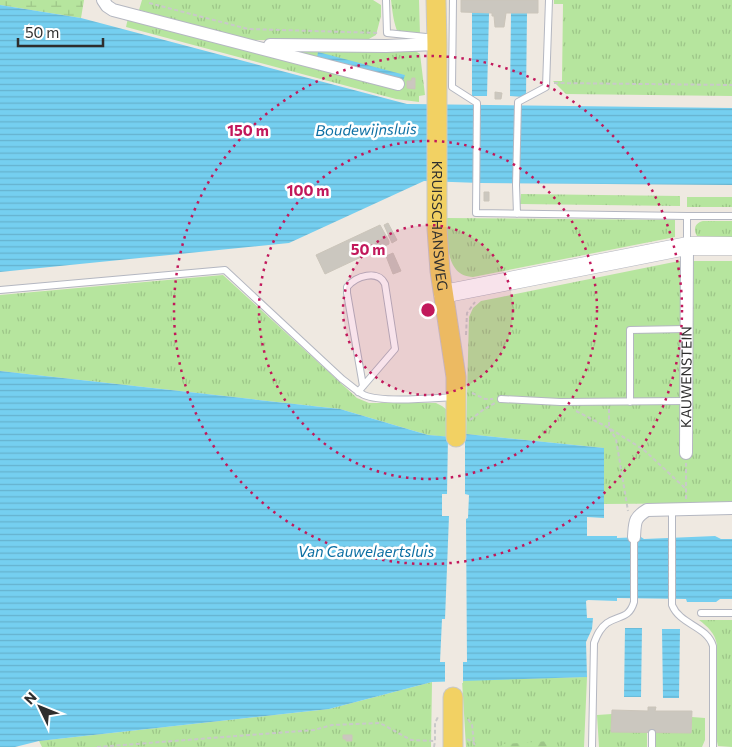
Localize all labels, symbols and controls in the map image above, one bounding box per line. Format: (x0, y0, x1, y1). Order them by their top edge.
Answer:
scale bar (18, 15, 102, 47)
text: 50 m (25, 23, 59, 41)
water label: Boudewijnsluis (315, 119, 417, 139)
text: 150 m (227, 121, 269, 139)
street label: KRUISSCHANSWEG (429, 161, 452, 292)
text: 100 m (287, 181, 329, 199)
text: 50 m (351, 240, 385, 258)
centre of rings (419, 301, 437, 319)
street label: KAUWENSTEIN (677, 326, 695, 428)
water label: Van Cauwelaertsluis (298, 542, 434, 560)
north arrow (15, 682, 65, 732)
text: N (20, 688, 40, 707)

